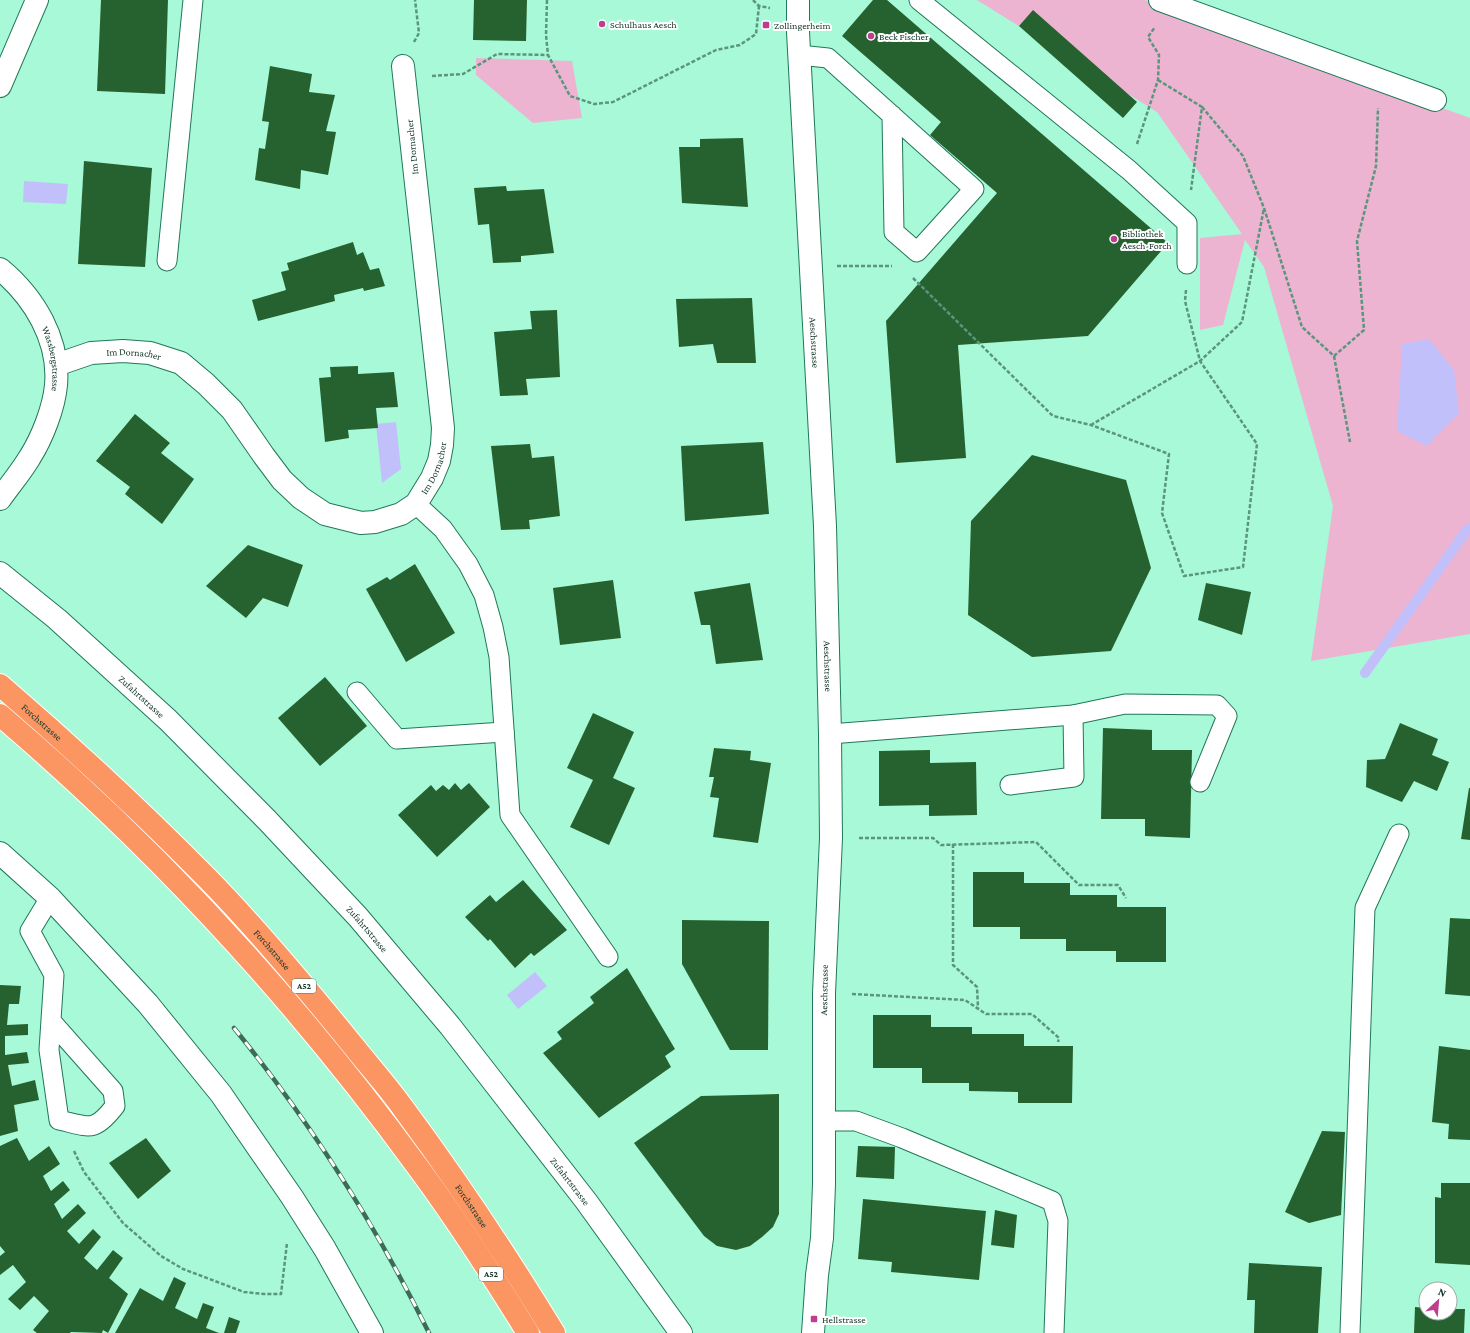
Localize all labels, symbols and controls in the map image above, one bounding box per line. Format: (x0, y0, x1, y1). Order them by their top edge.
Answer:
marker: Schulhaus Aesch (597, 19, 607, 29)
place label: Schulhaus Aesch (610, 19, 677, 30)
marker: Zollingerheim (761, 20, 771, 30)
place label: Zollingerheim (774, 20, 831, 31)
marker: Beck Fischer (866, 31, 876, 41)
place label: Beck Fischer (879, 31, 929, 42)
street label: Im Dornacher (404, 118, 420, 175)
place label: Bibliothek Aesch-Forch (1122, 228, 1172, 251)
marker: Bibliothek Aesch-Forch (1109, 234, 1119, 244)
street label: Aeschstrasse (808, 317, 822, 369)
street label: Wassbergstrasse (40, 324, 62, 393)
street label: Im Dornacher (106, 345, 163, 362)
street label: Im Dornacher (418, 441, 448, 496)
street label: Aeschstrasse (822, 641, 834, 692)
street label: Zufahrtstrasse (117, 673, 167, 720)
street label: Forchstrasse (20, 701, 65, 743)
street label: Zufahrtstrasse (344, 903, 391, 954)
street label: Forchstrasse (252, 927, 294, 972)
street label: Aeschstrasse (818, 964, 830, 1016)
road number: A52 (292, 979, 316, 993)
street label: Zufahrtstrasse (548, 1155, 593, 1208)
street label: Forchstrasse (453, 1182, 491, 1230)
road number: A52 (479, 1267, 503, 1281)
north arrow (1418, 1281, 1458, 1321)
text: N (1436, 1285, 1449, 1299)
marker: Hellstrasse (809, 1314, 819, 1324)
place label: Hellstrasse (822, 1314, 866, 1325)

